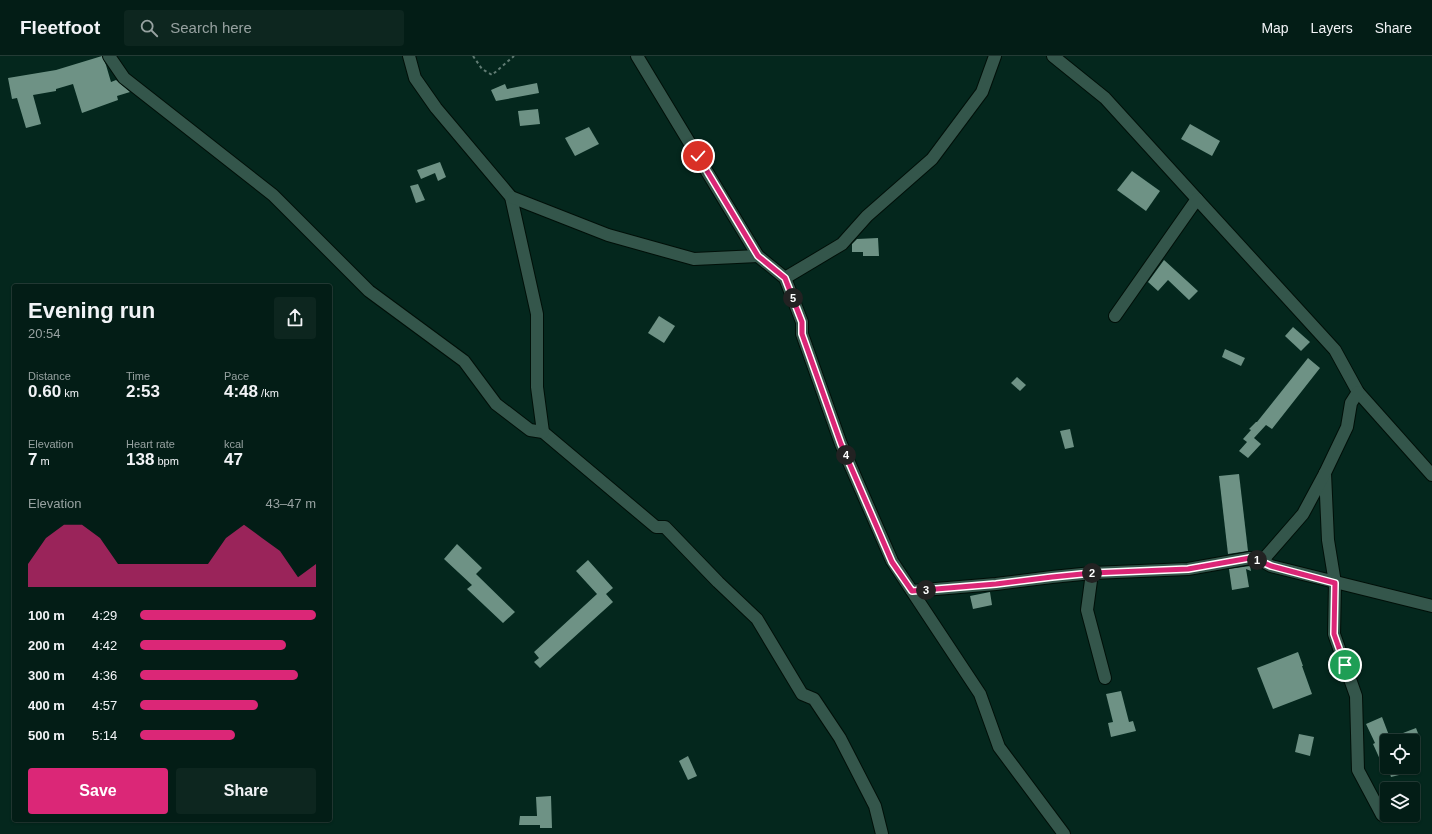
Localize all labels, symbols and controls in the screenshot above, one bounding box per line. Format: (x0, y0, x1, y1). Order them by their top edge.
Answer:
search box (124, 10, 404, 46)
text: Fleetfoot (20, 17, 100, 38)
icon: search (138, 17, 160, 39)
text: Search here (170, 19, 252, 36)
text: Map (1261, 20, 1289, 36)
text: Layers (1311, 20, 1353, 36)
text: Share (1375, 20, 1412, 36)
pin (681, 139, 715, 173)
icon: check (687, 145, 709, 167)
pin: 5 (783, 288, 803, 308)
text: 5 (790, 292, 796, 304)
button: share (274, 297, 316, 339)
text: Evening run (28, 298, 155, 323)
text: 20:54 (28, 326, 61, 341)
text: Distance (28, 370, 71, 382)
text: Time (126, 370, 150, 382)
text: Pace (224, 370, 249, 382)
text: 0.60 (28, 382, 61, 401)
text: 2:53 (126, 382, 160, 401)
text: 4:48 (224, 382, 258, 401)
text: km (61, 387, 79, 399)
text: /km (258, 387, 279, 399)
text: Elevation (28, 438, 73, 450)
text: Heart rate (126, 438, 175, 450)
text: kcal (224, 438, 244, 450)
pin: 4 (836, 445, 856, 465)
text: 4 (843, 449, 849, 461)
text: 7 (28, 450, 37, 469)
text: 138 (126, 450, 154, 469)
text: 47 (224, 450, 243, 469)
text: m (37, 455, 50, 467)
text: bpm (154, 455, 179, 467)
text: Elevation (28, 496, 81, 511)
text: 43–47 m (265, 496, 316, 511)
pin: 1 (1247, 550, 1267, 570)
text: 1 (1254, 554, 1260, 566)
pin: 2 (1082, 563, 1102, 583)
text: 2 (1089, 567, 1095, 579)
pin: 3 (916, 580, 936, 600)
text: 3 (923, 584, 929, 596)
text: 100 m (28, 608, 65, 623)
text: 4:29 (92, 608, 117, 623)
text: 200 m (28, 638, 65, 653)
text: 4:42 (92, 638, 117, 653)
pin (1328, 648, 1362, 682)
icon: arrive (1334, 654, 1356, 676)
text: 300 m (28, 668, 65, 683)
text: 4:36 (92, 668, 117, 683)
text: 400 m (28, 698, 65, 713)
text: 4:57 (92, 698, 117, 713)
text: 500 m (28, 728, 65, 743)
text: 5:14 (92, 728, 117, 743)
map controls (1380, 734, 1420, 822)
button: locate (1380, 734, 1420, 774)
button: Save (28, 768, 168, 814)
button: Share (176, 768, 316, 814)
button: layers (1380, 782, 1420, 822)

